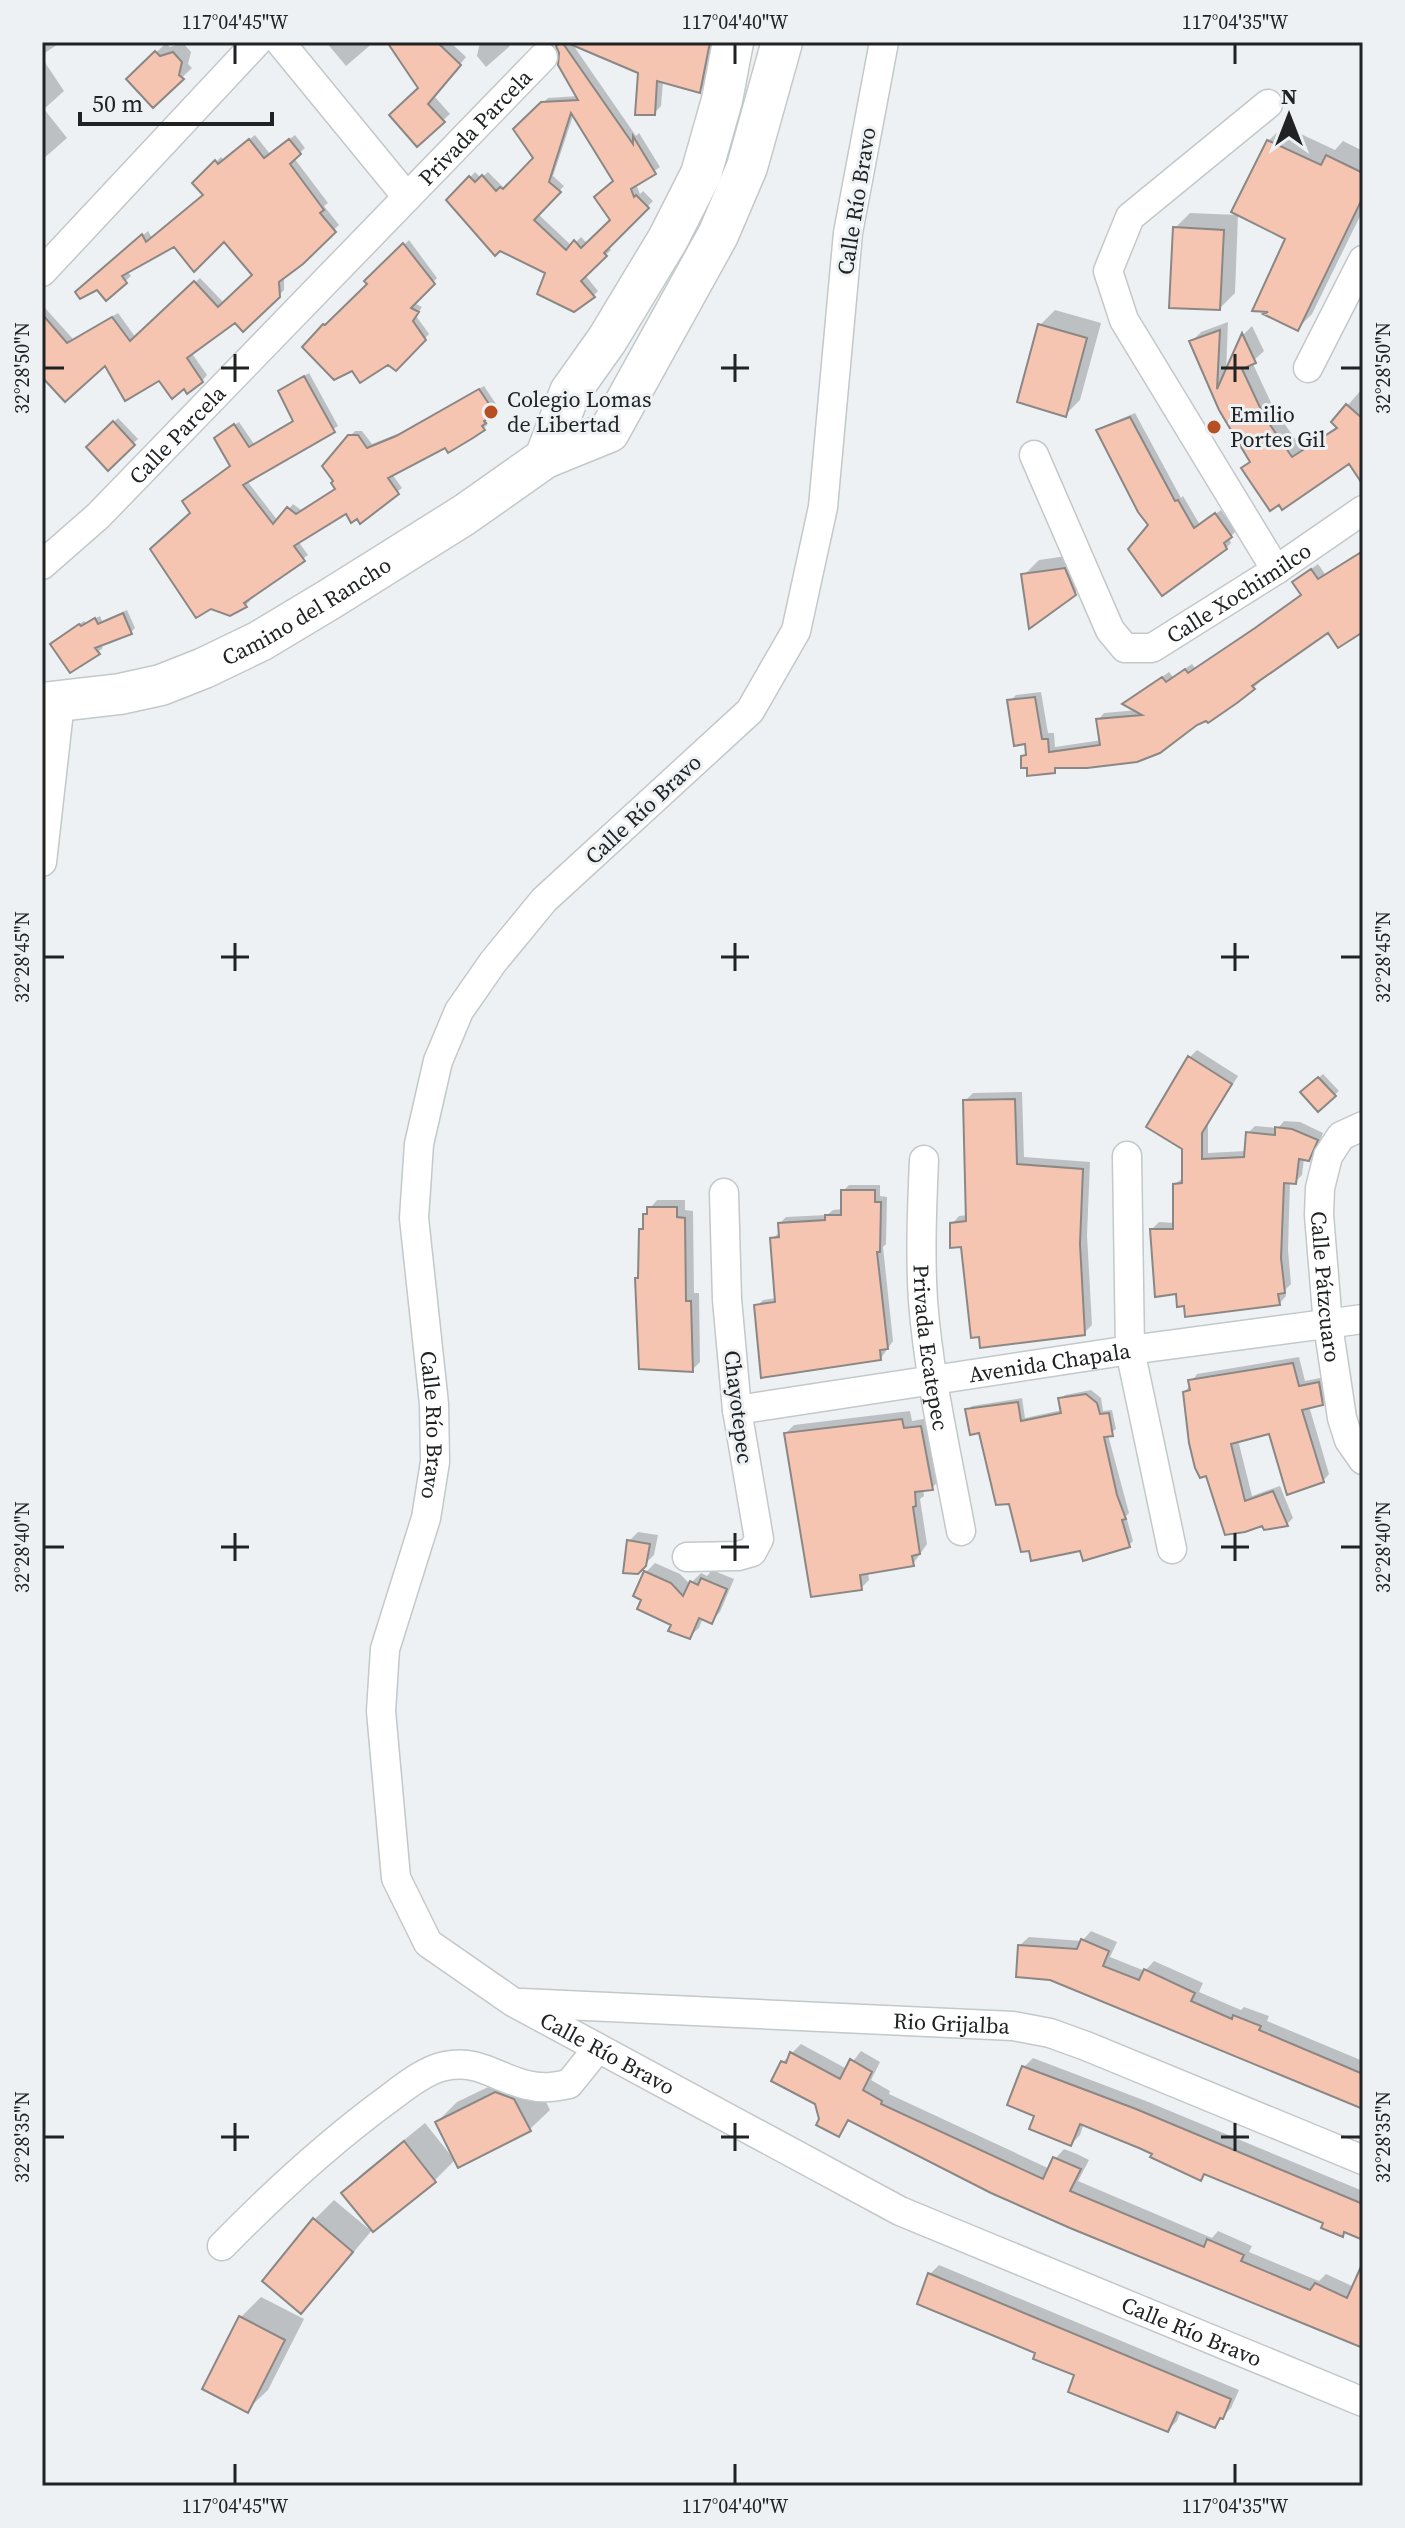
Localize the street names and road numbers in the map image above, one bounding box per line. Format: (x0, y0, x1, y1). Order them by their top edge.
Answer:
street label: Privada Parcela (412, 62, 539, 192)
street label: Calle Río Bravo (830, 125, 882, 277)
street label: Calle Parcela (122, 378, 233, 491)
street label: Calle Xochimilco (1161, 535, 1317, 650)
street label: Camino del Rancho (217, 549, 397, 672)
street label: Calle Río Bravo (578, 747, 708, 871)
street label: Calle Pátzcuaro (1304, 1210, 1348, 1364)
street label: Privada Ecatepec (907, 1264, 956, 1433)
street label: Avenida Chapala (966, 1335, 1133, 1389)
street label: Calle Río Bravo (413, 1349, 450, 1502)
street label: Chayotepec (717, 1349, 761, 1466)
street label: Calle Río Bravo (535, 2004, 680, 2102)
street label: Rio Grijalba (893, 2005, 1011, 2041)
street label: Calle Río Bravo (1117, 2289, 1266, 2374)

